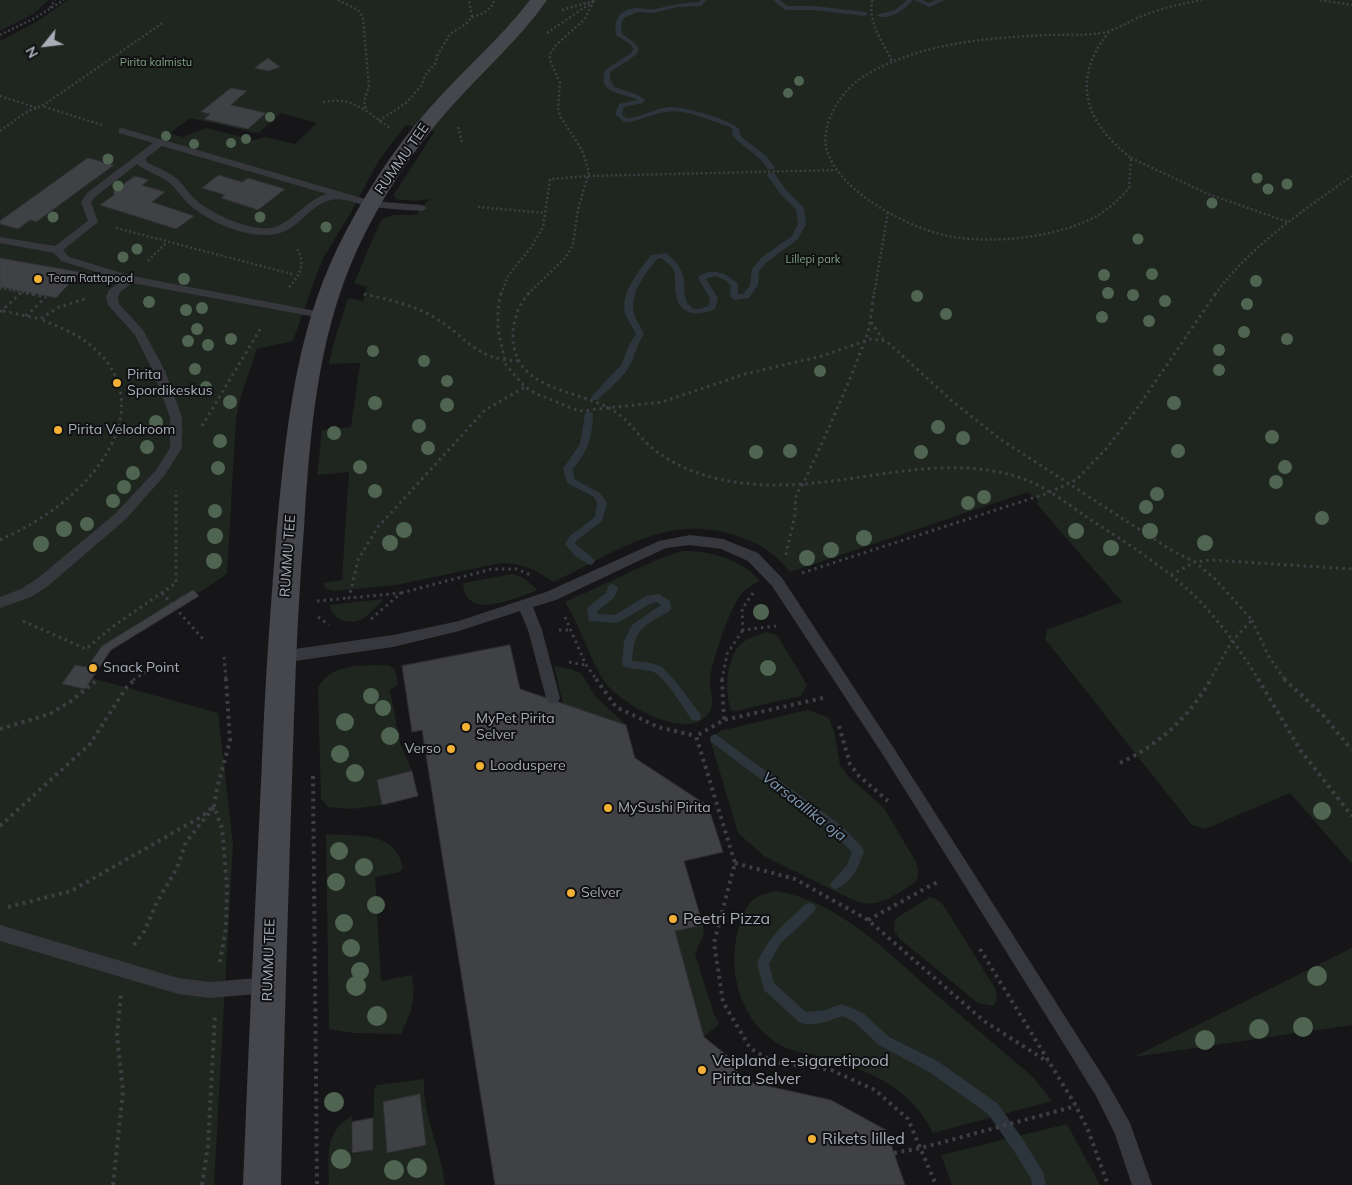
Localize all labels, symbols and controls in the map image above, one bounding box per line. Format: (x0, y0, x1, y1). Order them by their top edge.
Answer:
north arrow (20, 20, 70, 70)
text: N (21, 43, 42, 61)
park label: Pirita kalmistu (120, 56, 192, 70)
street label: RUMMU TEE (371, 120, 433, 198)
park label: Lillepi park (786, 253, 840, 267)
place label: Team Rattapood (48, 272, 133, 286)
marker: Team Rattapood (32, 273, 44, 285)
place label: Pirita Spordikeskus (127, 367, 213, 400)
marker: Pirita Spordikeskus (111, 377, 123, 389)
place label: Pirita Velodroom (68, 422, 175, 438)
marker: Pirita Velodroom (52, 424, 64, 436)
street label: RUMMU TEE (277, 514, 299, 598)
place label: Snack Point (103, 660, 179, 676)
marker: Snack Point (87, 662, 99, 674)
place label: MyPet Pirita Selver (476, 711, 555, 744)
marker: MyPet Pirita Selver (460, 721, 472, 733)
place label: Verso (404, 741, 441, 757)
marker: Verso (445, 743, 457, 755)
place label: Looduspere (490, 758, 566, 774)
marker: Looduspere (474, 760, 486, 772)
water label: Varsaallika oja (758, 769, 850, 845)
place label: MySushi Pirita (618, 800, 711, 816)
marker: MySushi Pirita (602, 802, 614, 814)
place label: Selver (581, 885, 621, 901)
marker: Selver (565, 887, 577, 899)
place label: Peetri Pizza (683, 909, 770, 929)
marker: Peetri Pizza (667, 913, 679, 925)
street label: RUMMU TEE (259, 918, 279, 1002)
place label: Veipland e-sigaretipood Pirita Selver (712, 1051, 889, 1089)
marker: Veipland e-sigaretipood Pirita Selver (696, 1064, 708, 1076)
place label: Rikets lilled (822, 1129, 905, 1149)
marker: Rikets lilled (806, 1133, 818, 1145)

